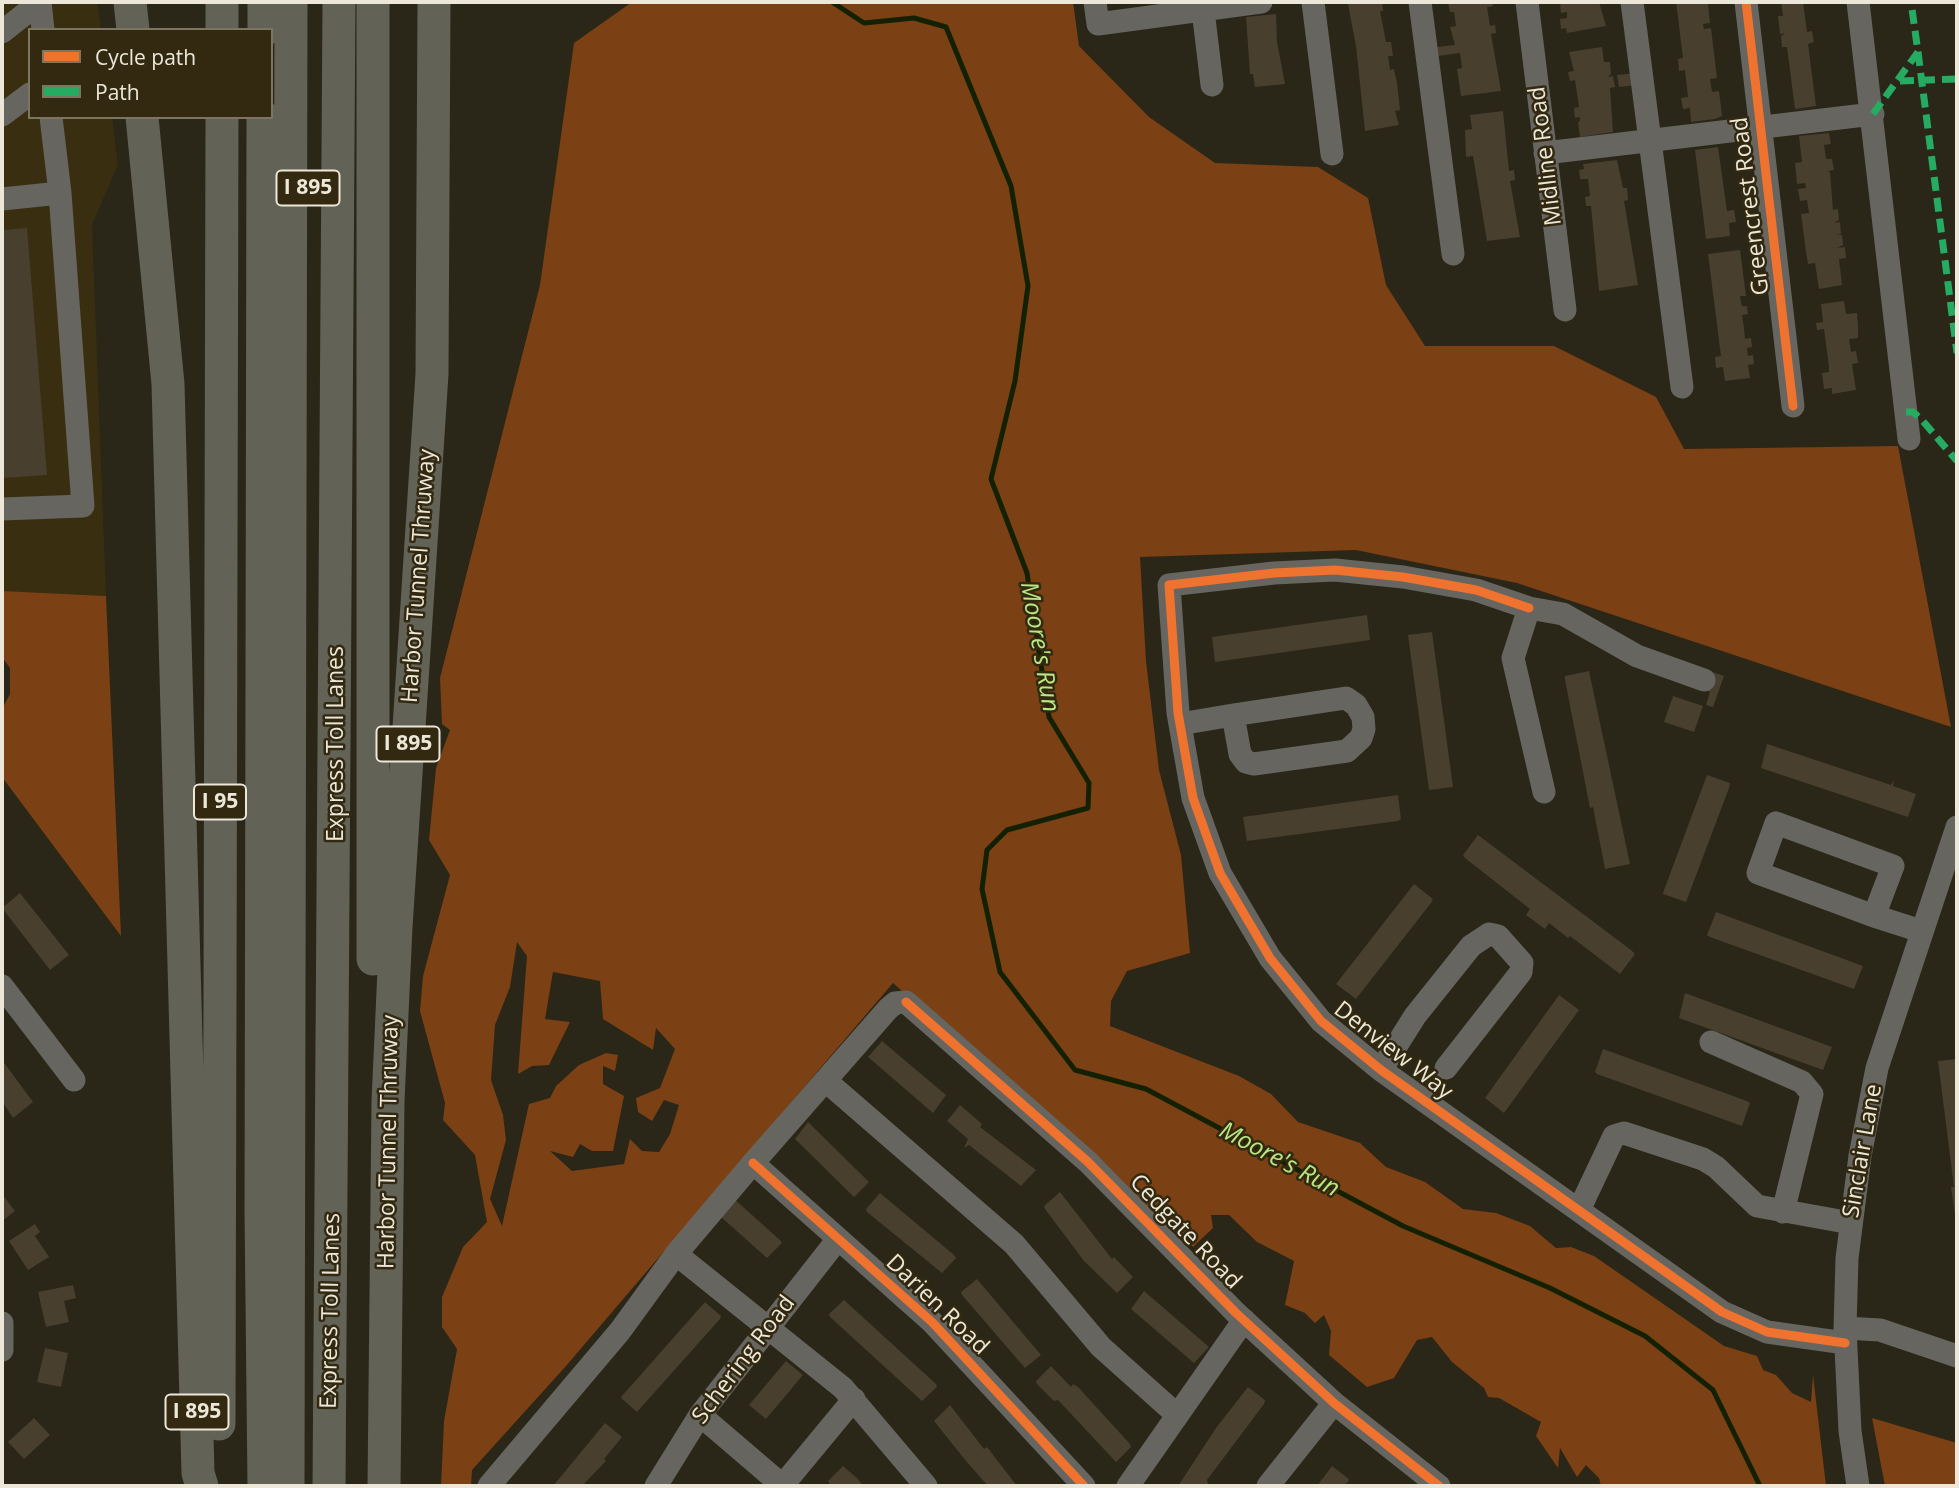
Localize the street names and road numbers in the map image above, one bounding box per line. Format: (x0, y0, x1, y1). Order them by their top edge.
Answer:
street label: Midline Road (1524, 85, 1568, 227)
street label: Greencrest Road (1726, 115, 1776, 297)
road number: I 895 (276, 170, 340, 206)
street label: Harbor Tunnel Thruway (396, 448, 442, 704)
street label: Express Toll Lanes (322, 646, 350, 842)
road number: I 895 (376, 726, 440, 762)
road number: I 95 (194, 784, 246, 820)
street label: Denview Way (1328, 996, 1458, 1106)
street label: Harbor Tunnel Thruway (373, 1015, 405, 1269)
street label: Sinclair Lane (1838, 1082, 1888, 1220)
street label: Cedgate Road (1123, 1169, 1247, 1295)
street label: Express Toll Lanes (315, 1213, 347, 1409)
street label: Darien Road (880, 1249, 994, 1361)
street label: Schering Road (687, 1290, 801, 1430)
road number: I 895 (166, 1394, 228, 1430)

